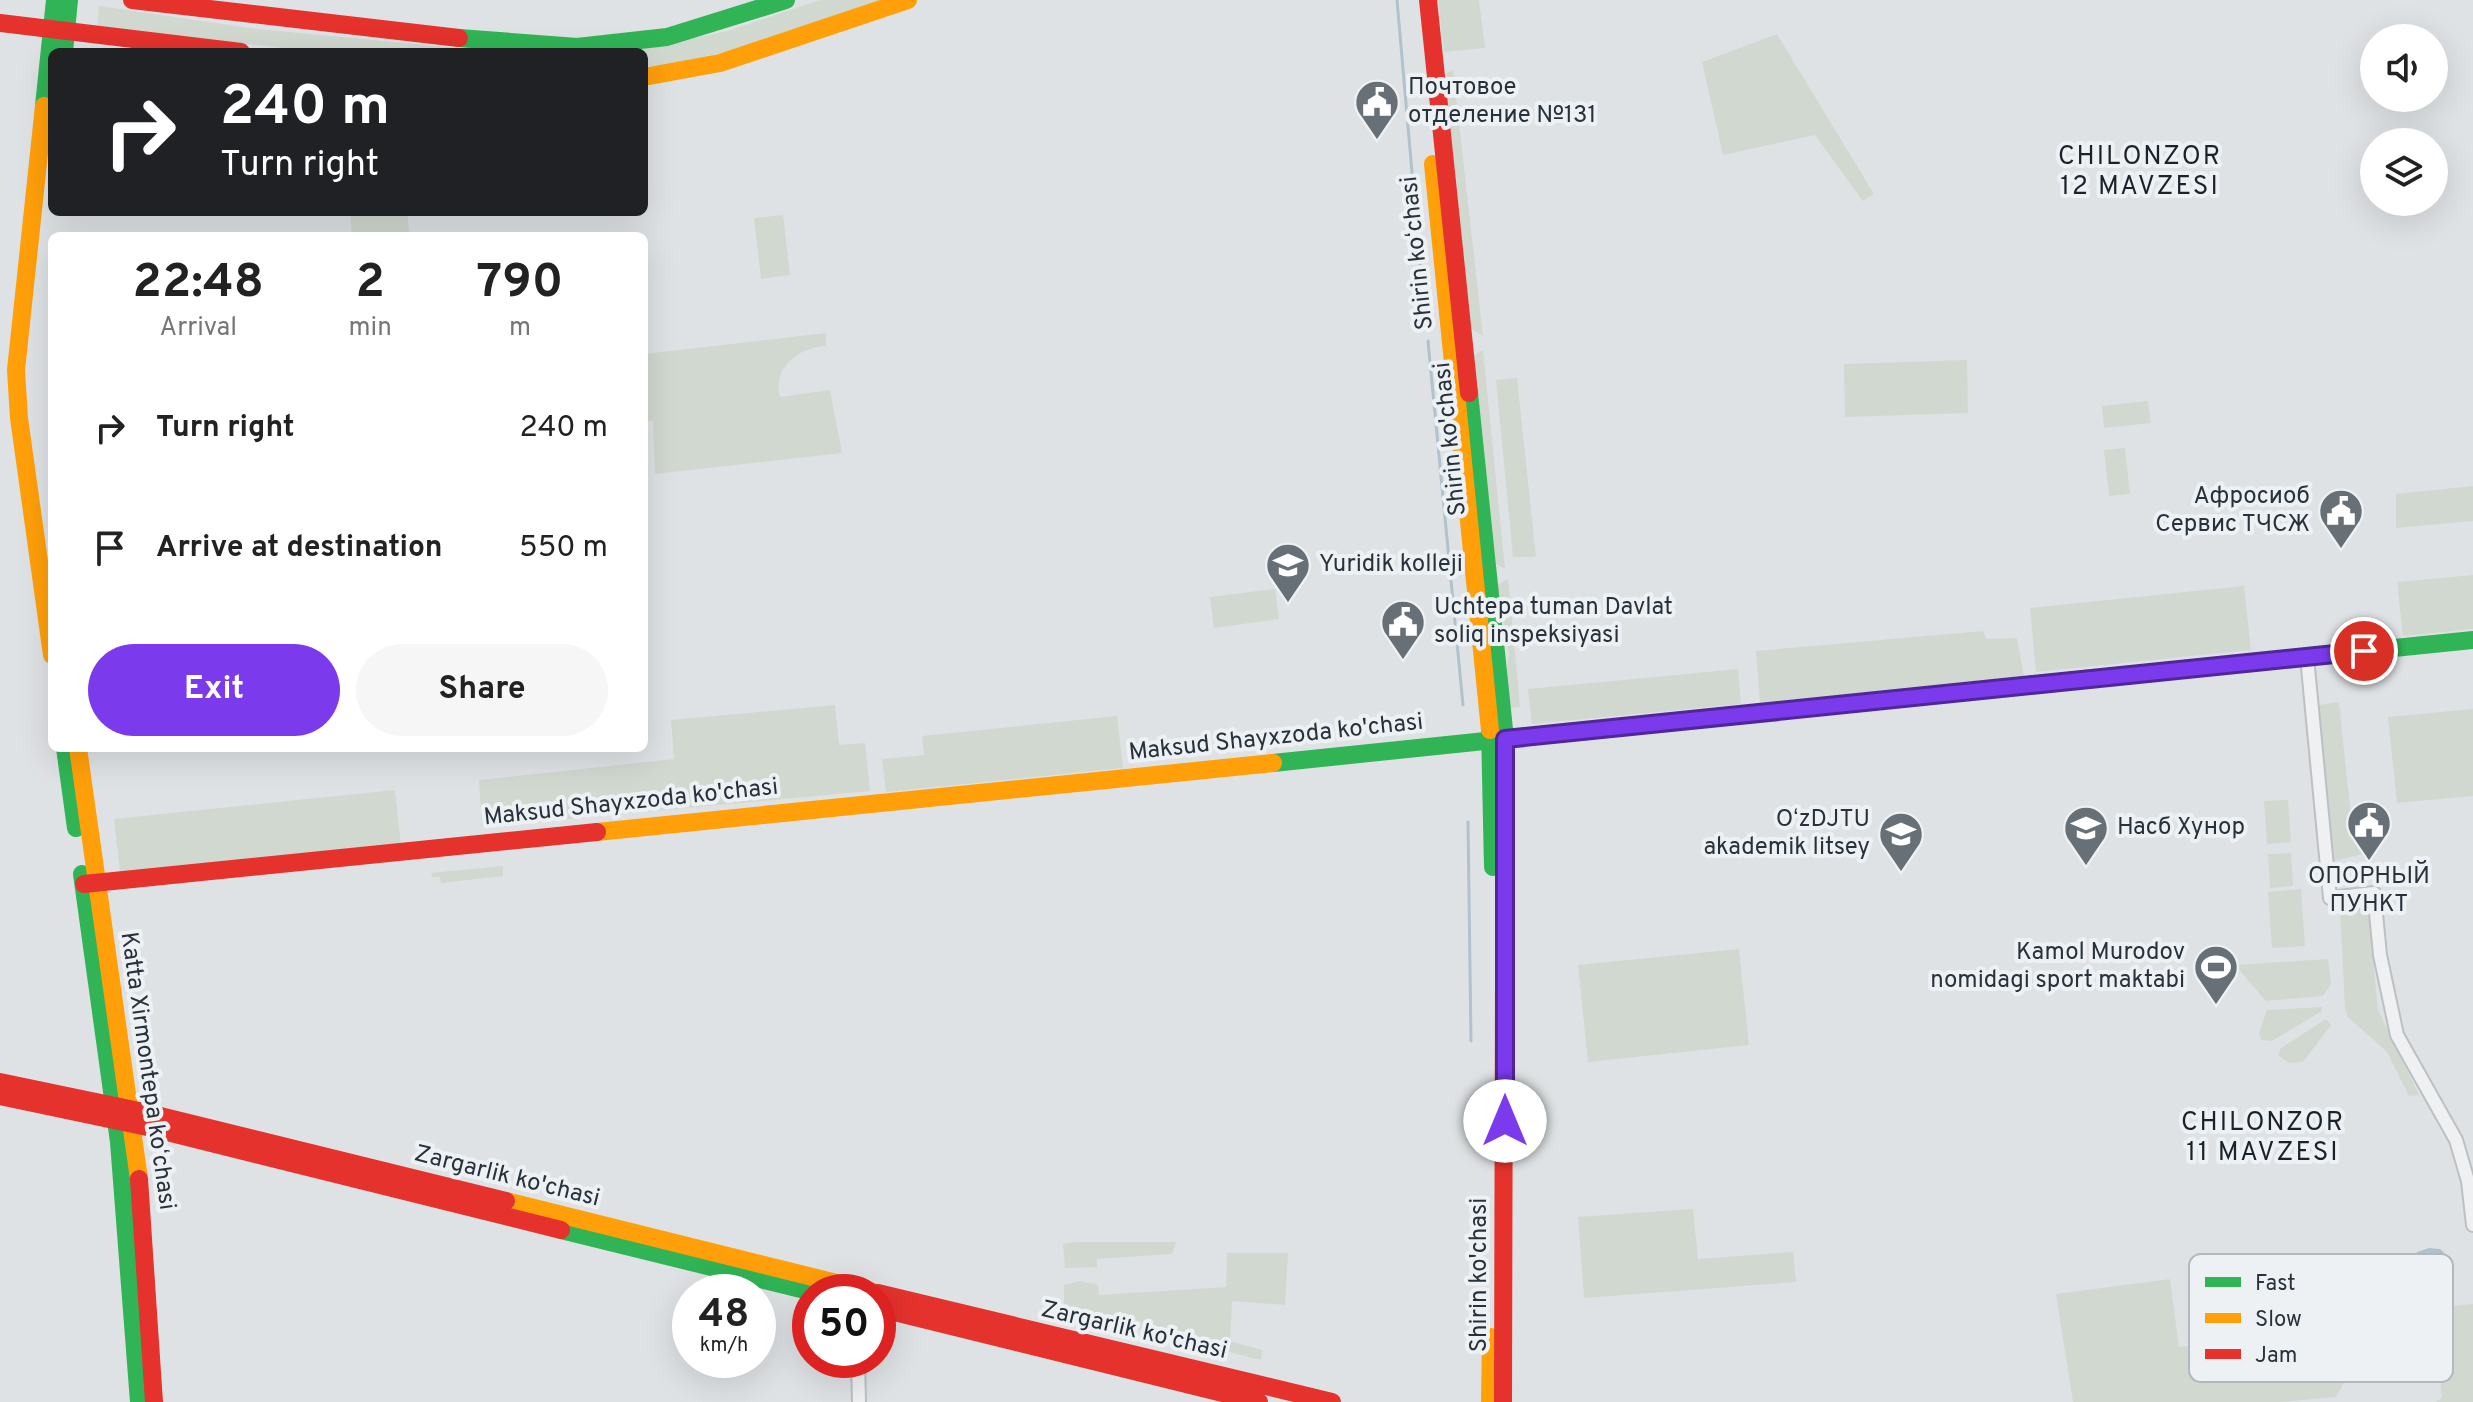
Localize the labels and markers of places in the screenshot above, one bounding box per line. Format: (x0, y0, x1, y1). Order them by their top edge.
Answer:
place label: Почтовое отделение №131 (1408, 73, 1596, 131)
public building icon: Почтовое отделение №131 (1353, 78, 1401, 141)
place label: Афросиоб Сервис ТЧСЖ (2155, 482, 2310, 540)
public building icon: Афросиоб Сервис ТЧСЖ (2317, 487, 2365, 550)
school or university icon: Yuridik kolleji (1264, 541, 1312, 604)
place label: Yuridik kolleji (1319, 550, 1463, 580)
place label: Uchtepa tuman Davlat soliq inspeksiyasi (1434, 593, 1673, 651)
public building icon: Uchtepa tuman Davlat soliq inspeksiyasi (1379, 598, 1427, 661)
pin (2330, 617, 2398, 685)
public building icon: ОПОРНЫЙ ПУНКТ (2345, 799, 2393, 862)
school or university icon: Насб Хунор (2062, 804, 2110, 867)
place label: OʻzDJTU akademik litsey (1703, 805, 1870, 863)
school or university icon: OʻzDJTU akademik litsey (1877, 810, 1925, 873)
place label: Насб Хунор (2117, 813, 2245, 843)
place label: ОПОРНЫЙ ПУНКТ (2308, 860, 2430, 920)
place label: Kamol Murodov nomidagi sport maktabi (1930, 938, 2185, 996)
sports icon: Kamol Murodov nomidagi sport maktabi (2192, 943, 2240, 1006)

